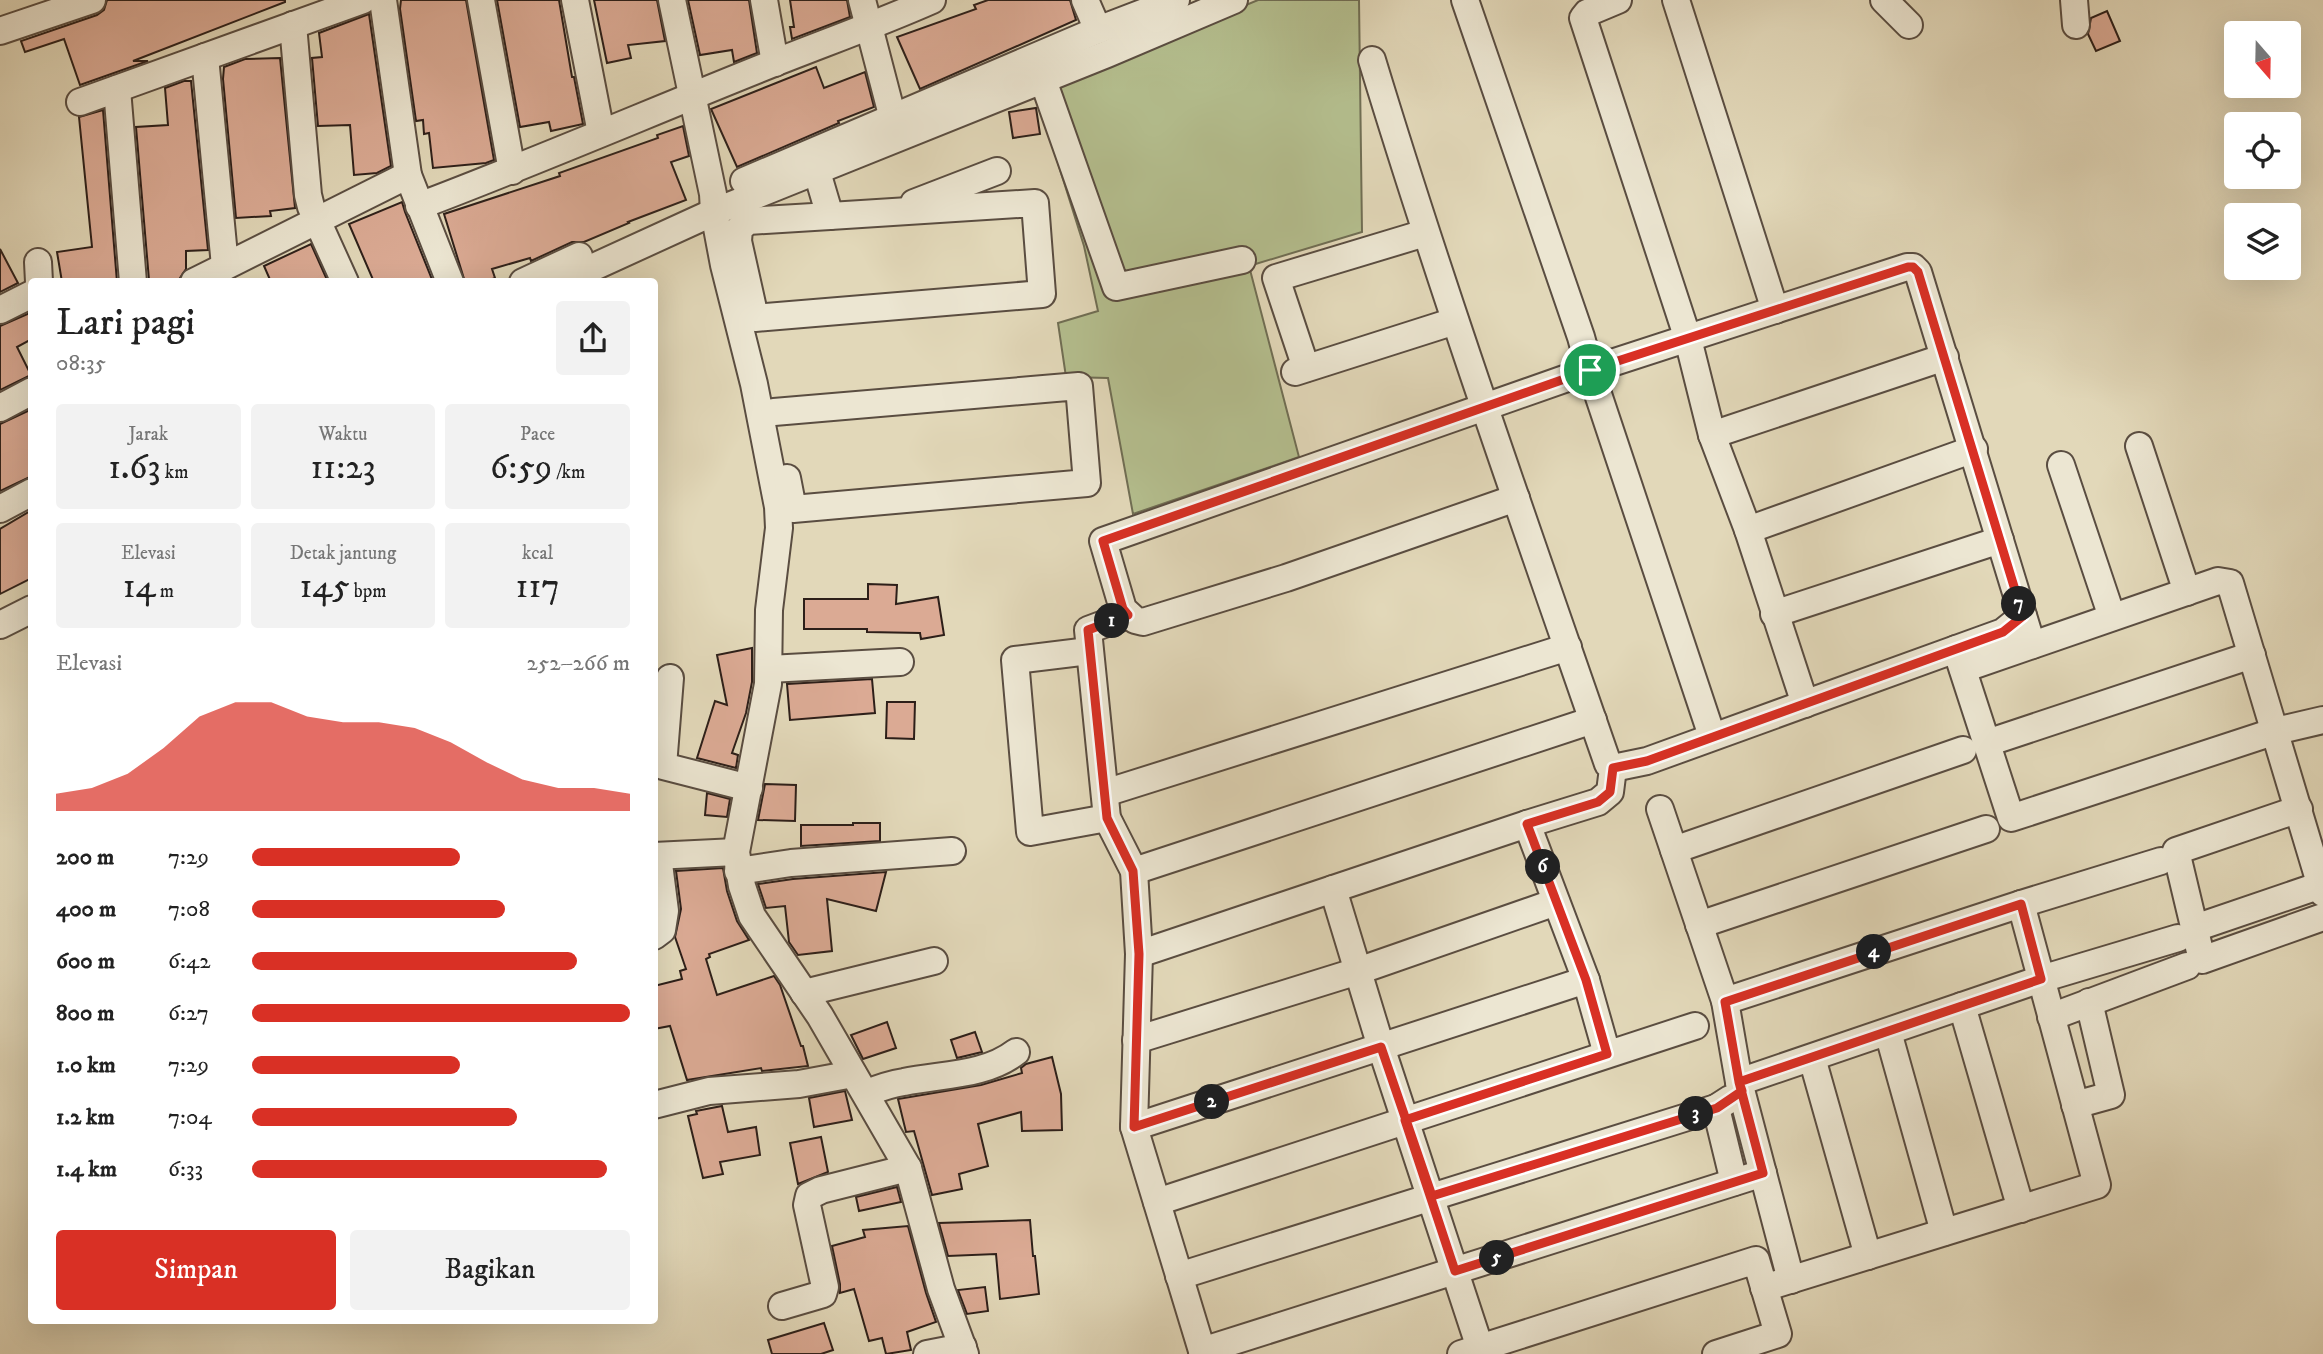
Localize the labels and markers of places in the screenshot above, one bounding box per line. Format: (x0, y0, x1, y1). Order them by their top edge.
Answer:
pin (1560, 340, 1620, 400)
pin: 7 (2002, 586, 2036, 622)
pin: 1 (1094, 604, 1130, 638)
pin: 6 (1526, 850, 1560, 884)
pin: 4 (1856, 934, 1892, 970)
pin: 2 (1194, 1084, 1230, 1120)
pin: 3 (1678, 1096, 1714, 1132)
pin: 5 (1480, 1240, 1514, 1276)

